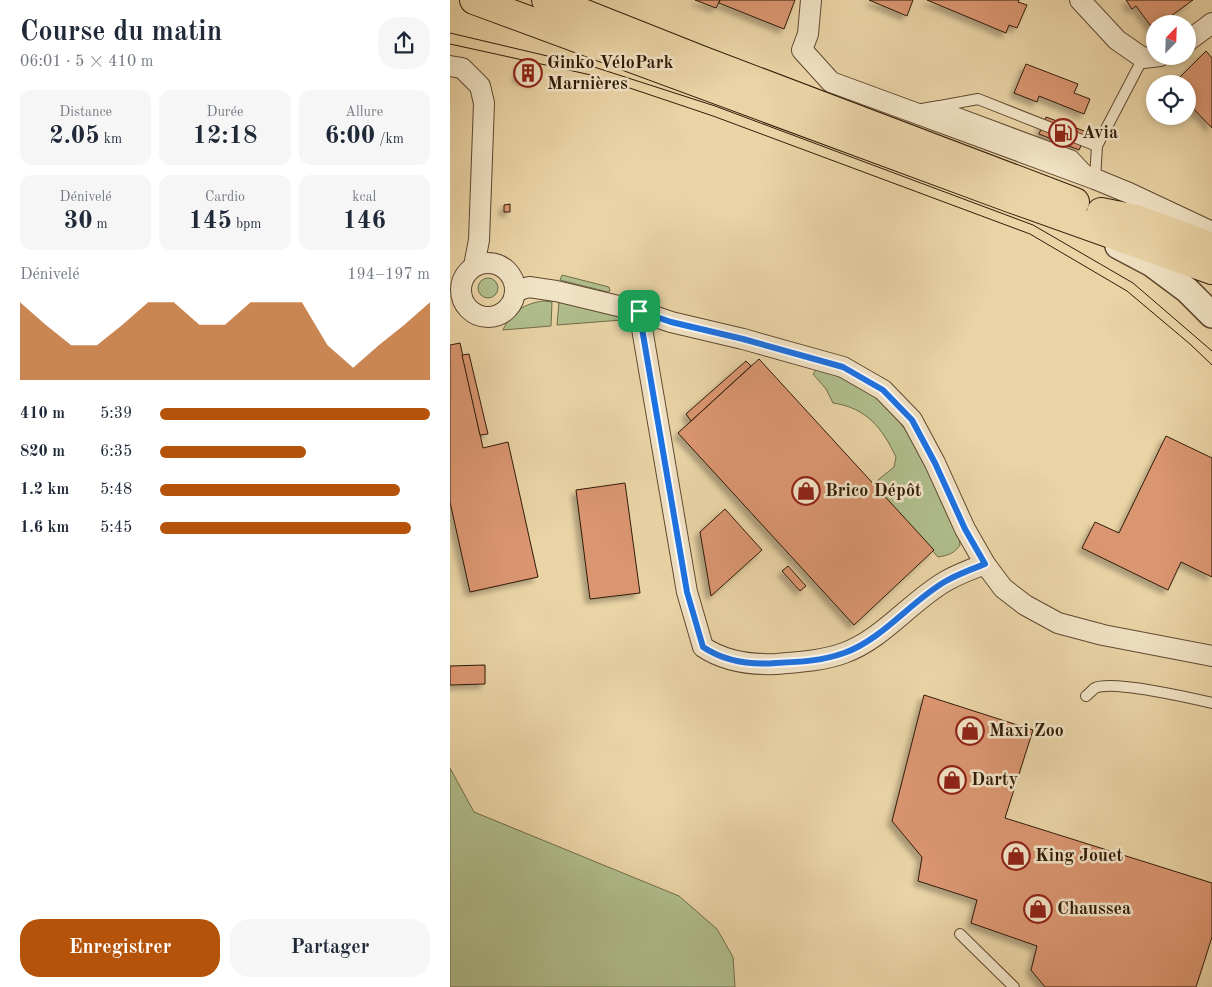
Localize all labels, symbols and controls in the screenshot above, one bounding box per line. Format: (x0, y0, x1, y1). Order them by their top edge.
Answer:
north arrow (1146, 15, 1196, 65)
map controls (1146, 15, 1196, 125)
button: share (378, 17, 430, 69)
text: Course du matin (20, 19, 222, 47)
text: 06:01 · 5 × 410 m (20, 54, 153, 70)
place label: Ginko VéloPark Marnières (547, 54, 674, 93)
building icon: Ginko VéloPark Marnières (513, 58, 543, 88)
button: locate (1146, 75, 1196, 125)
text: Distance (59, 105, 112, 119)
text: Durée (206, 105, 244, 119)
text: Allure (345, 105, 383, 119)
fuel station icon: Avia (1048, 118, 1078, 148)
text: 2.05 (49, 124, 100, 149)
text: 12:18 (192, 124, 258, 149)
text: 6:00 (325, 124, 375, 149)
place label: Avia (1082, 124, 1118, 142)
text: km (100, 132, 122, 146)
text: /km (375, 132, 404, 146)
text: Dénivelé (60, 190, 112, 204)
text: Cardio (205, 190, 245, 204)
text: kcal (352, 190, 376, 204)
text: 30 (64, 209, 93, 234)
text: 145 (189, 209, 232, 234)
text: 146 (343, 209, 386, 234)
text: m (93, 217, 108, 231)
text: bpm (232, 217, 261, 231)
text: Dénivelé (20, 267, 80, 283)
text: 194–197 m (347, 267, 430, 283)
pin (618, 290, 660, 332)
icon: arrive (625, 297, 653, 325)
text: 410 m (20, 406, 65, 422)
text: 5:39 (100, 406, 132, 422)
text: 820 m (20, 444, 65, 460)
text: 6:35 (100, 444, 132, 460)
shop icon: Brico Dépôt (791, 476, 821, 506)
text: 1.2 km (20, 482, 69, 498)
text: 5:48 (100, 482, 132, 498)
place label: Brico Dépôt (825, 482, 922, 500)
text: 1.6 km (20, 520, 69, 536)
text: 5:45 (100, 520, 132, 536)
shop icon: Maxi Zoo (955, 716, 985, 746)
place label: Maxi Zoo (989, 722, 1064, 740)
shop icon: Darty (937, 765, 967, 795)
place label: Darty (971, 771, 1018, 789)
shop icon: King Jouet (1001, 841, 1031, 871)
place label: King Jouet (1035, 847, 1123, 865)
shop icon: Chaussea (1023, 894, 1053, 924)
place label: Chaussea (1057, 900, 1131, 918)
button: Enregistrer (20, 919, 220, 977)
button: Partager (230, 919, 430, 977)

